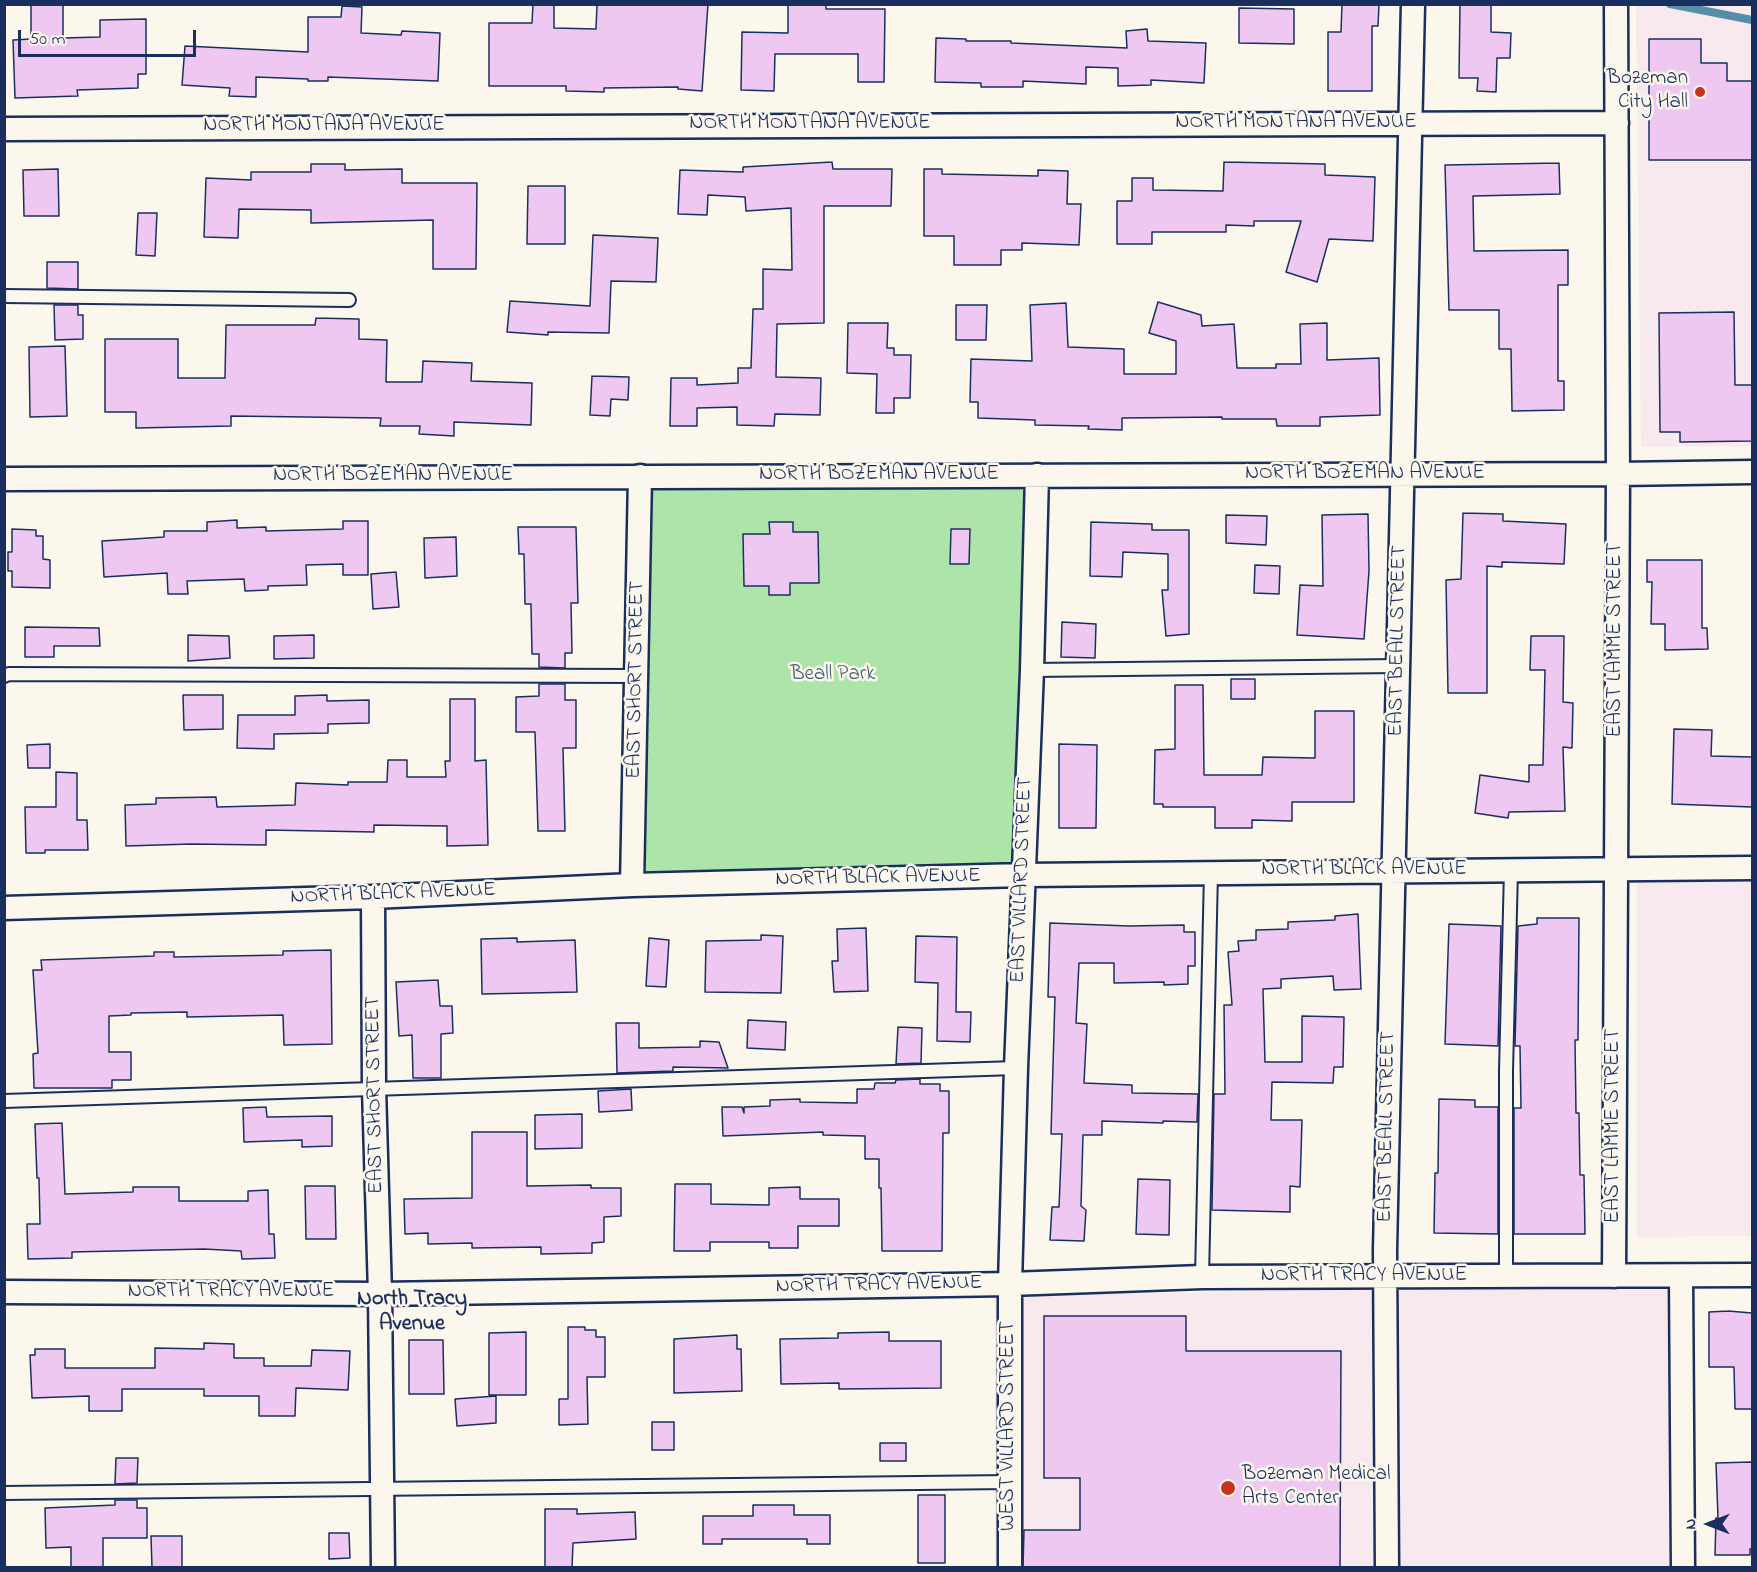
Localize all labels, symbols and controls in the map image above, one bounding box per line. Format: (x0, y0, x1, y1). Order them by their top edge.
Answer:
scale bar (21, 18, 200, 56)
text: 50 m (29, 27, 66, 53)
place label: Bozeman City Hall (1607, 67, 1688, 117)
marker: Bozeman City Hall (1693, 85, 1707, 99)
street label: NORTH MONTANA AVENUE (1175, 111, 1417, 137)
street label: NORTH MONTANA AVENUE (689, 112, 931, 138)
street label: NORTH MONTANA AVENUE (203, 114, 445, 140)
street label: NORTH BOZEMAN AVENUE (1245, 462, 1485, 488)
street label: NORTH BOZEMAN AVENUE (759, 463, 999, 489)
street label: NORTH BOZEMAN AVENUE (273, 464, 513, 490)
street label: EAST LAMME STREET (1604, 542, 1630, 738)
street label: EAST BEALL STREET (1385, 545, 1413, 737)
street label: EAST SHORT STREET (623, 581, 651, 779)
park label: Beall Park (790, 663, 876, 689)
street label: EAST VILLARD STREET (1007, 776, 1039, 984)
street label: NORTH BLACK AVENUE (1261, 858, 1467, 884)
street label: NORTH BLACK AVENUE (775, 865, 981, 893)
street label: NORTH BLACK AVENUE (290, 879, 496, 911)
street label: EAST SHORT STREET (362, 996, 390, 1194)
street label: EAST LAMME STREET (1602, 1028, 1628, 1224)
street label: EAST BEALL STREET (1374, 1031, 1402, 1223)
street label: NORTH TRACY AVENUE (1261, 1264, 1467, 1290)
street label: NORTH TRACY AVENUE (776, 1272, 982, 1300)
street label: NORTH TRACY AVENUE (128, 1280, 334, 1306)
district label: North Tracy Avenue (357, 1287, 467, 1338)
street label: WEST VILLARD STREET (997, 1321, 1023, 1531)
place label: Bozeman Medical Arts Center (1242, 1463, 1390, 1513)
marker: Bozeman Medical Arts Center (1219, 1479, 1237, 1497)
north arrow (1679, 1494, 1739, 1554)
text: N (1679, 1519, 1703, 1529)

